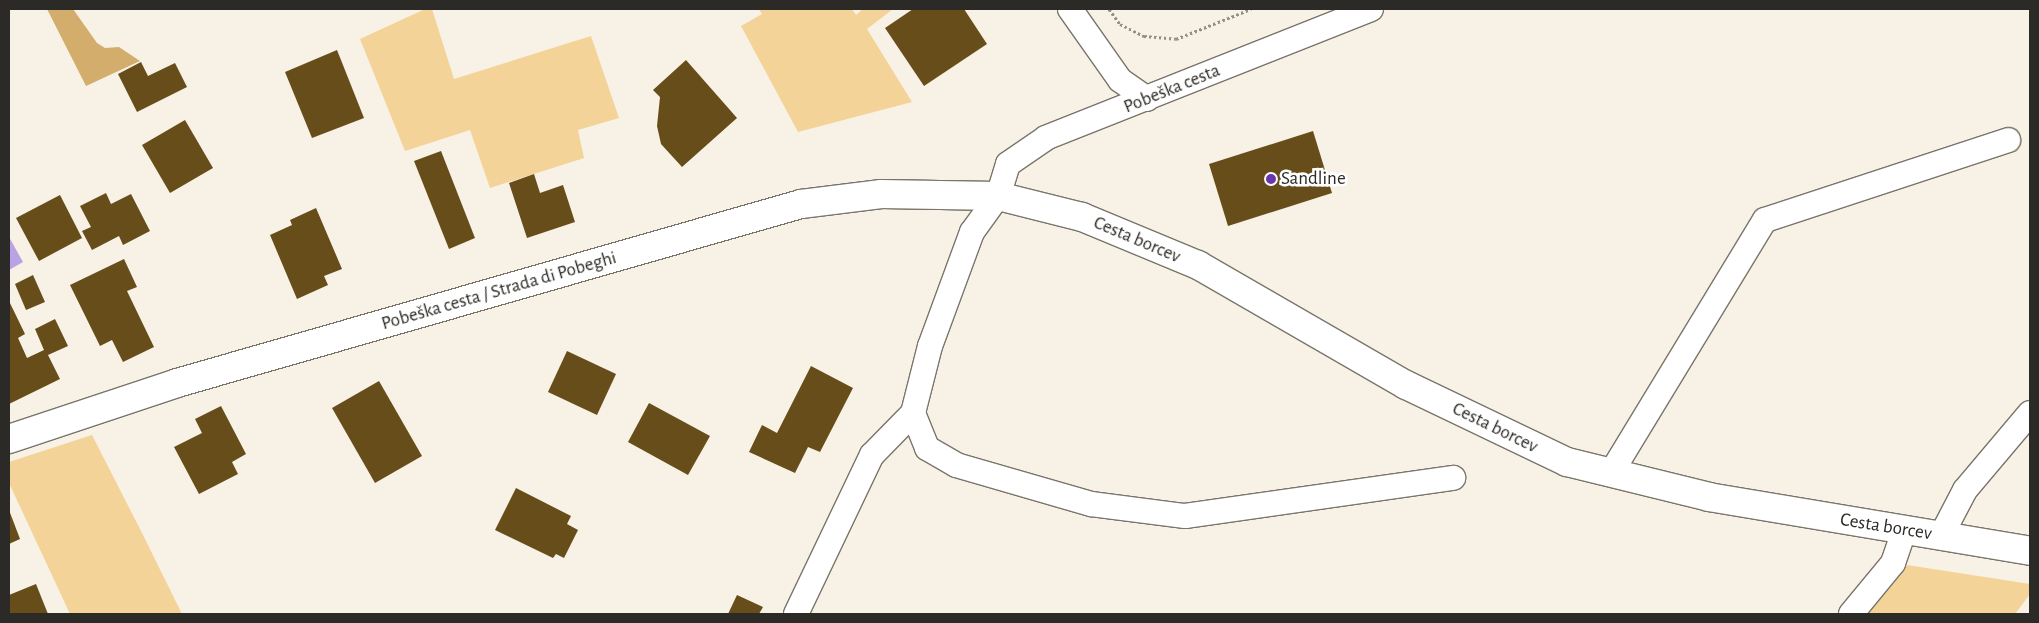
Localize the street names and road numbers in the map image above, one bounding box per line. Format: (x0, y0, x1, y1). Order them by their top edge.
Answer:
street label: Pobeška cesta (1120, 59, 1224, 119)
street label: Cesta borcev (1090, 211, 1184, 269)
street label: Pobeška cesta / Strada di Pobeghi (379, 247, 619, 335)
street label: Cesta borcev (1448, 398, 1542, 458)
street label: Cesta borcev (1839, 509, 1933, 545)

